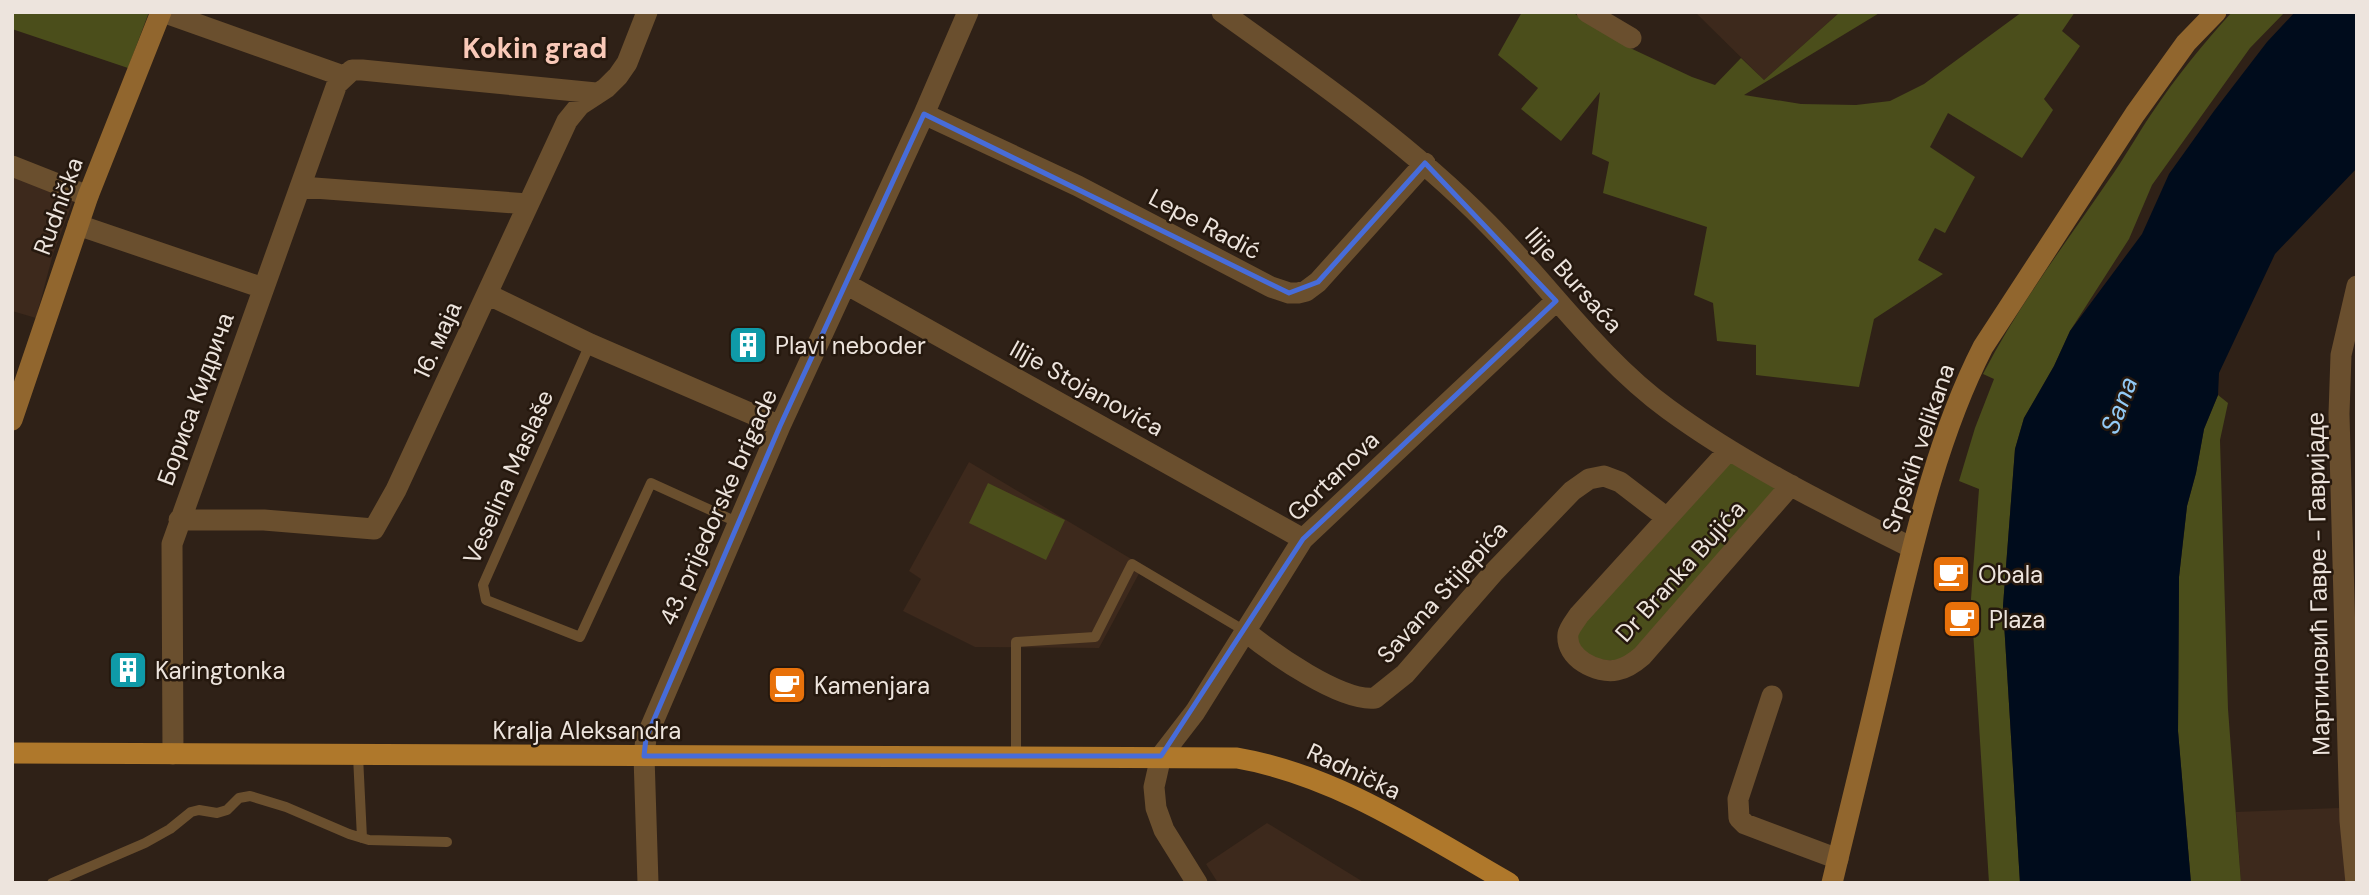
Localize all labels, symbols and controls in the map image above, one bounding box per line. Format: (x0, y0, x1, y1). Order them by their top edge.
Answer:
district label: Kokin grad (463, 30, 607, 67)
street label: Rudnička (26, 153, 90, 259)
street label: Lepe Radić (1144, 182, 1266, 266)
street label: Ilije Bursaća (1518, 221, 1630, 339)
street label: 16. маја (406, 296, 468, 383)
street label: Бориса Kидрича (149, 308, 241, 490)
building icon: Plavi neboder (727, 324, 769, 366)
place label: Plavi neboder (775, 330, 926, 361)
street label: Ilije Stojanovića (1005, 333, 1169, 443)
street label: Srpskih velikana (1875, 359, 1961, 537)
water label: Sana (2093, 371, 2145, 439)
street label: 43. prijedorske brigade (652, 384, 784, 630)
street label: Veselina Maslaše (456, 385, 560, 569)
street label: Мартиновић Гавре - Гавријаде (2300, 412, 2336, 756)
street label: Gortanova (1280, 424, 1386, 528)
street label: Dr Branka Bujića (1608, 494, 1752, 648)
street label: Savana Stijepića (1370, 514, 1514, 670)
cafe icon: Obala (1930, 553, 1972, 595)
place label: Obala (1978, 559, 2043, 590)
cafe icon: Plaza (1941, 598, 1983, 640)
place label: Plaza (1989, 604, 2045, 635)
building icon: Karingtonka (107, 649, 149, 691)
place label: Karingtonka (155, 655, 286, 686)
cafe icon: Kamenjara (766, 664, 808, 706)
place label: Kamenjara (814, 670, 930, 701)
street label: Kralja Aleksandra (493, 715, 681, 746)
street label: Radnička (1302, 736, 1406, 806)

